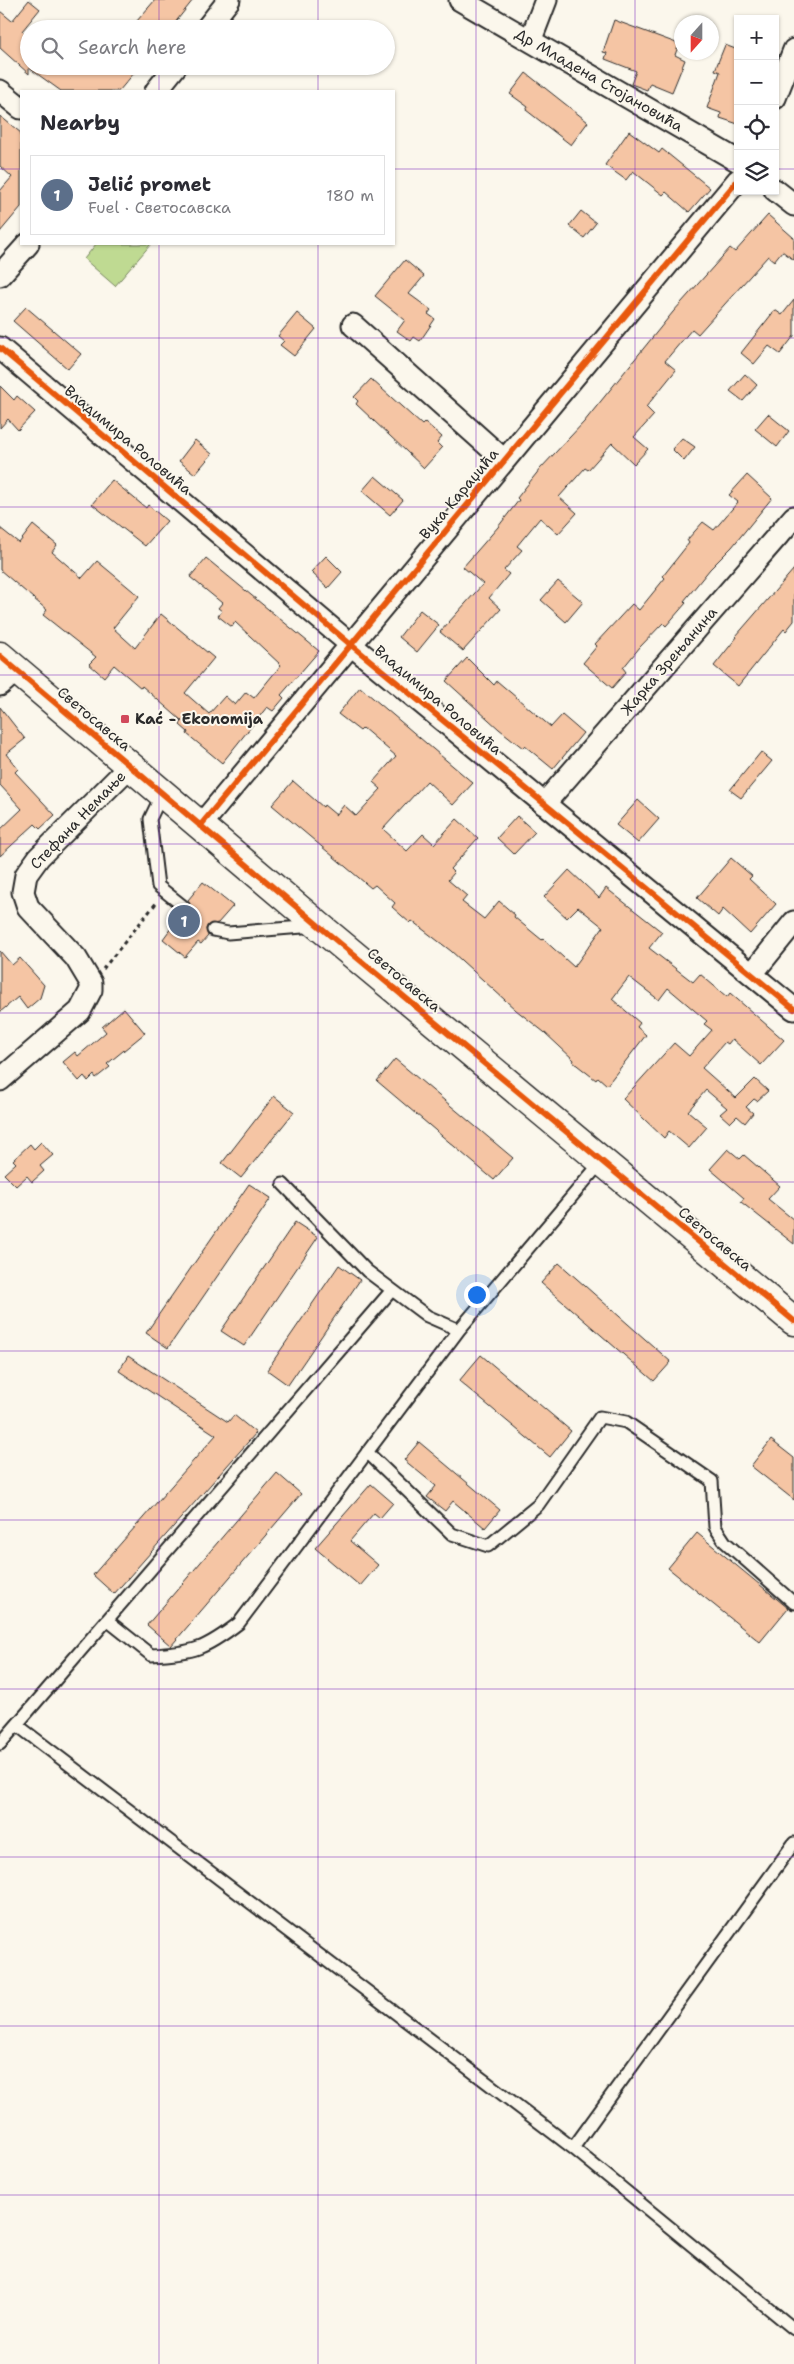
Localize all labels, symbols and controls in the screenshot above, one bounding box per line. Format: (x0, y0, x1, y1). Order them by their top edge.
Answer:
north arrow (674, 15, 719, 60)
map controls (734, 15, 779, 195)
button: + (734, 15, 779, 60)
search box (20, 20, 395, 75)
street label: Др Младена Стојановића (511, 24, 687, 137)
icon: search (38, 34, 66, 62)
text: Search here (78, 35, 187, 60)
button: − (734, 60, 779, 105)
button: locate (734, 105, 779, 150)
text: Nearby (40, 109, 120, 137)
button: layers (734, 150, 779, 195)
text: Jelić promet (88, 172, 211, 197)
text: 1 (53, 185, 61, 206)
text: 180 m (326, 185, 374, 206)
text: Fuel · Светосавска (88, 197, 231, 218)
street label: Владимира Роловића (60, 381, 197, 500)
street label: Вука Караџића (415, 444, 503, 544)
street label: Жарка Зрењанина (616, 602, 722, 719)
street label: Владимира Роловића (370, 641, 507, 760)
street label: Светосавска (53, 682, 135, 756)
place label: Kać - Ekonomija (135, 709, 264, 729)
marker: Kać - Ekonomija (119, 713, 131, 725)
street label: Стефана Немање (26, 766, 130, 874)
pin: 1 (168, 902, 200, 940)
street label: Светосавска (363, 943, 445, 1017)
street label: Светосавска (674, 1202, 756, 1276)
your location (464, 1282, 490, 1308)

